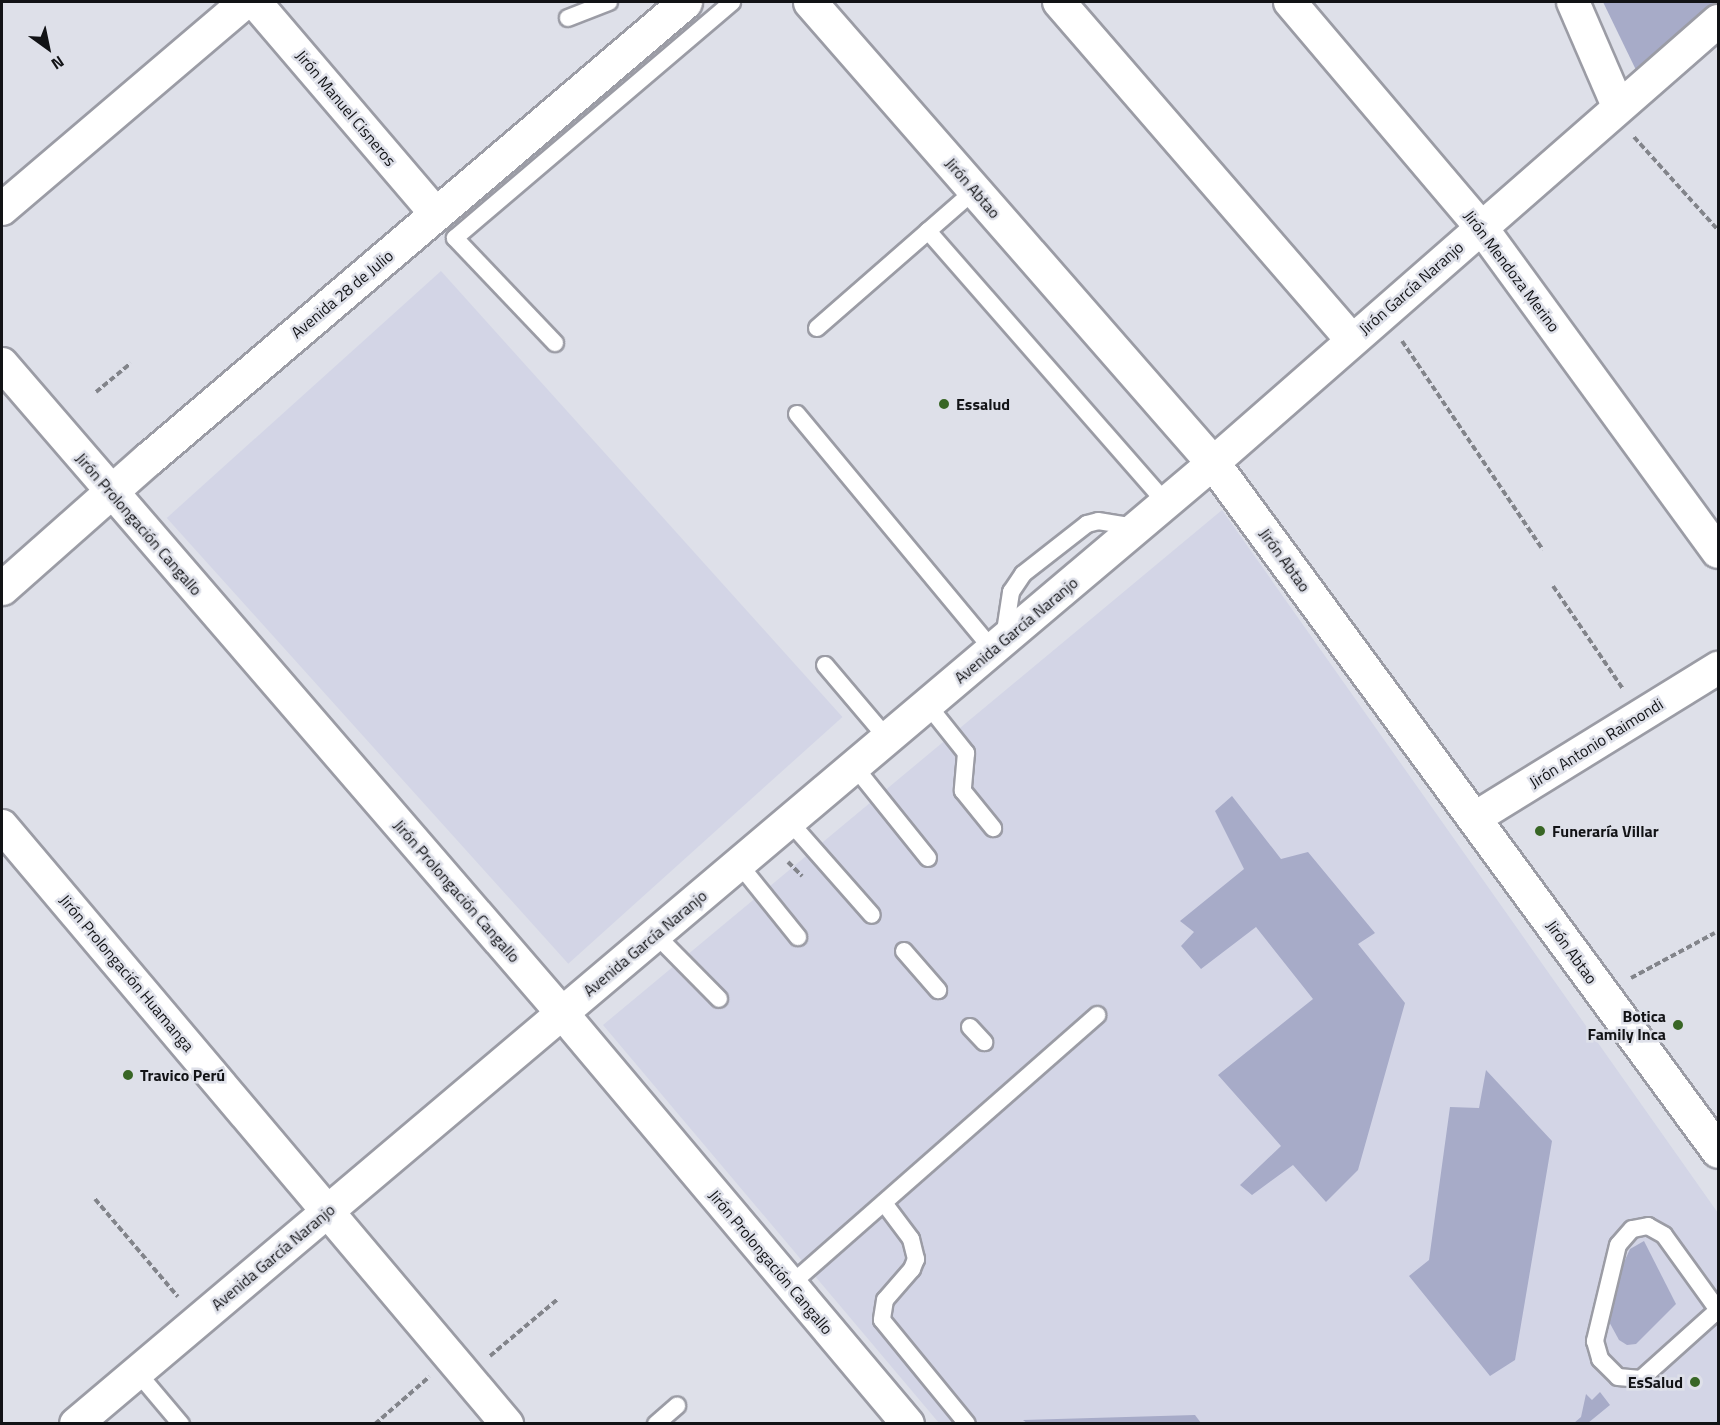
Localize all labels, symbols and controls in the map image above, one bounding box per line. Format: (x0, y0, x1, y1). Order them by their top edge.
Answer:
north arrow (18, 18, 78, 78)
street label: Jirón Manuel Cisneros (292, 46, 400, 170)
text: N (47, 50, 69, 76)
street label: Jirón Abtao (941, 154, 1005, 222)
street label: Jirón Mendoza Merino (1460, 206, 1564, 336)
street label: Jirón García Naranjo (1355, 237, 1467, 339)
street label: Avenida 28 de Julio (287, 246, 397, 342)
place label: Essalud (956, 394, 1010, 414)
marker: Essalud (937, 397, 951, 411)
street label: Jirón Prolongación Cangallo (72, 449, 206, 599)
street label: Jirón Abtao (1255, 524, 1315, 596)
street label: Avenida García Naranjo (950, 573, 1082, 687)
street label: Jirón Antonio Raimondi (1526, 694, 1666, 792)
street label: Jirón Prolongación Cangallo (390, 816, 524, 966)
place label: Funeraría Villar (1552, 821, 1659, 841)
marker: Funeraría Villar (1533, 824, 1547, 838)
street label: Avenida García Naranjo (579, 886, 711, 1000)
street label: Jirón Prolongación Huamanga (56, 891, 198, 1055)
street label: Jirón Abtao (1542, 916, 1602, 988)
place label: Botica Family Inca (1587, 1006, 1666, 1044)
marker: Botica Family Inca (1671, 1018, 1685, 1032)
place label: Travico Perú (140, 1065, 225, 1085)
marker: Travico Perú (121, 1068, 135, 1082)
street label: Jirón Prolongación Cangallo (705, 1186, 837, 1338)
street label: Avenida García Naranjo (207, 1200, 339, 1314)
place label: EsSalud (1628, 1372, 1683, 1392)
marker: EsSalud (1688, 1375, 1702, 1389)

